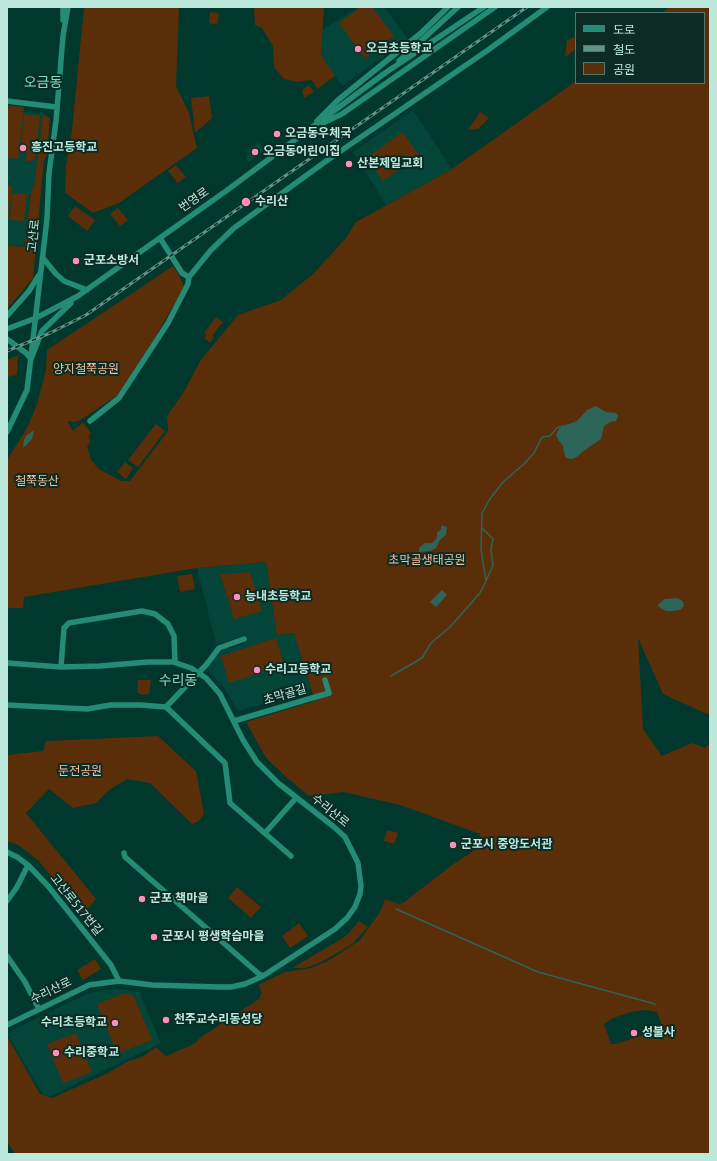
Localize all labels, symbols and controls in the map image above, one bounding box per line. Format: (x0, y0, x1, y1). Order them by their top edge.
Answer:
legend (575, 12, 705, 84)
text: 도로 (613, 22, 635, 37)
place label: 오금초등학교 (366, 42, 432, 56)
text: 철도 (613, 42, 635, 57)
marker: 오금초등학교 (353, 44, 363, 54)
text: 공원 (613, 62, 635, 77)
district label: 오금동 (24, 75, 62, 91)
place label: 오금동우체국 (285, 127, 351, 141)
marker: 오금동우체국 (272, 129, 282, 139)
place label: 흥진고등학교 (31, 141, 97, 155)
marker: 흥진고등학교 (18, 143, 28, 153)
place label: 오금동어린이집 (263, 145, 340, 159)
marker: 오금동어린이집 (250, 147, 260, 157)
place label: 산본제일교회 (357, 157, 423, 171)
marker: 산본제일교회 (344, 159, 354, 169)
street label: 번영로 (176, 185, 212, 215)
place label: 수리산 (255, 195, 288, 209)
marker: 수리산 (240, 196, 252, 208)
street label: 고산로 (25, 219, 43, 253)
place label: 군포소방서 (84, 254, 139, 268)
marker: 군포소방서 (71, 256, 81, 266)
park label: 양지철쭉공원 (53, 363, 119, 377)
park label: 철쭉동산 (15, 475, 59, 489)
park label: 초막골생태공원 (388, 554, 466, 568)
place label: 능내초등학교 (245, 590, 311, 604)
marker: 능내초등학교 (232, 592, 242, 602)
place label: 수리고등학교 (265, 663, 331, 677)
marker: 수리고등학교 (252, 665, 262, 675)
district label: 수리동 (159, 673, 197, 689)
street label: 초막골길 (262, 682, 308, 708)
park label: 둔전공원 (58, 765, 102, 779)
street label: 수리산로 (308, 792, 352, 830)
place label: 군포시 중앙도서관 (461, 838, 552, 852)
marker: 군포시 중앙도서관 (448, 840, 458, 850)
street label: 고산로517번길 (47, 871, 105, 939)
place label: 군포 책마을 (150, 892, 208, 906)
marker: 군포 책마을 (137, 894, 147, 904)
place label: 군포시 평생학습마을 (162, 930, 264, 944)
marker: 군포시 평생학습마을 (149, 932, 159, 942)
street label: 수리산로 (28, 975, 74, 1007)
place label: 천주교수리동성당 (174, 1013, 262, 1027)
marker: 천주교수리동성당 (161, 1015, 171, 1025)
place label: 수리초등학교 (41, 1016, 107, 1030)
marker: 수리초등학교 (110, 1018, 120, 1028)
place label: 성불사 (642, 1026, 675, 1040)
marker: 성불사 (629, 1028, 639, 1038)
place label: 수리중학교 (64, 1046, 119, 1060)
marker: 수리중학교 (51, 1048, 61, 1058)

